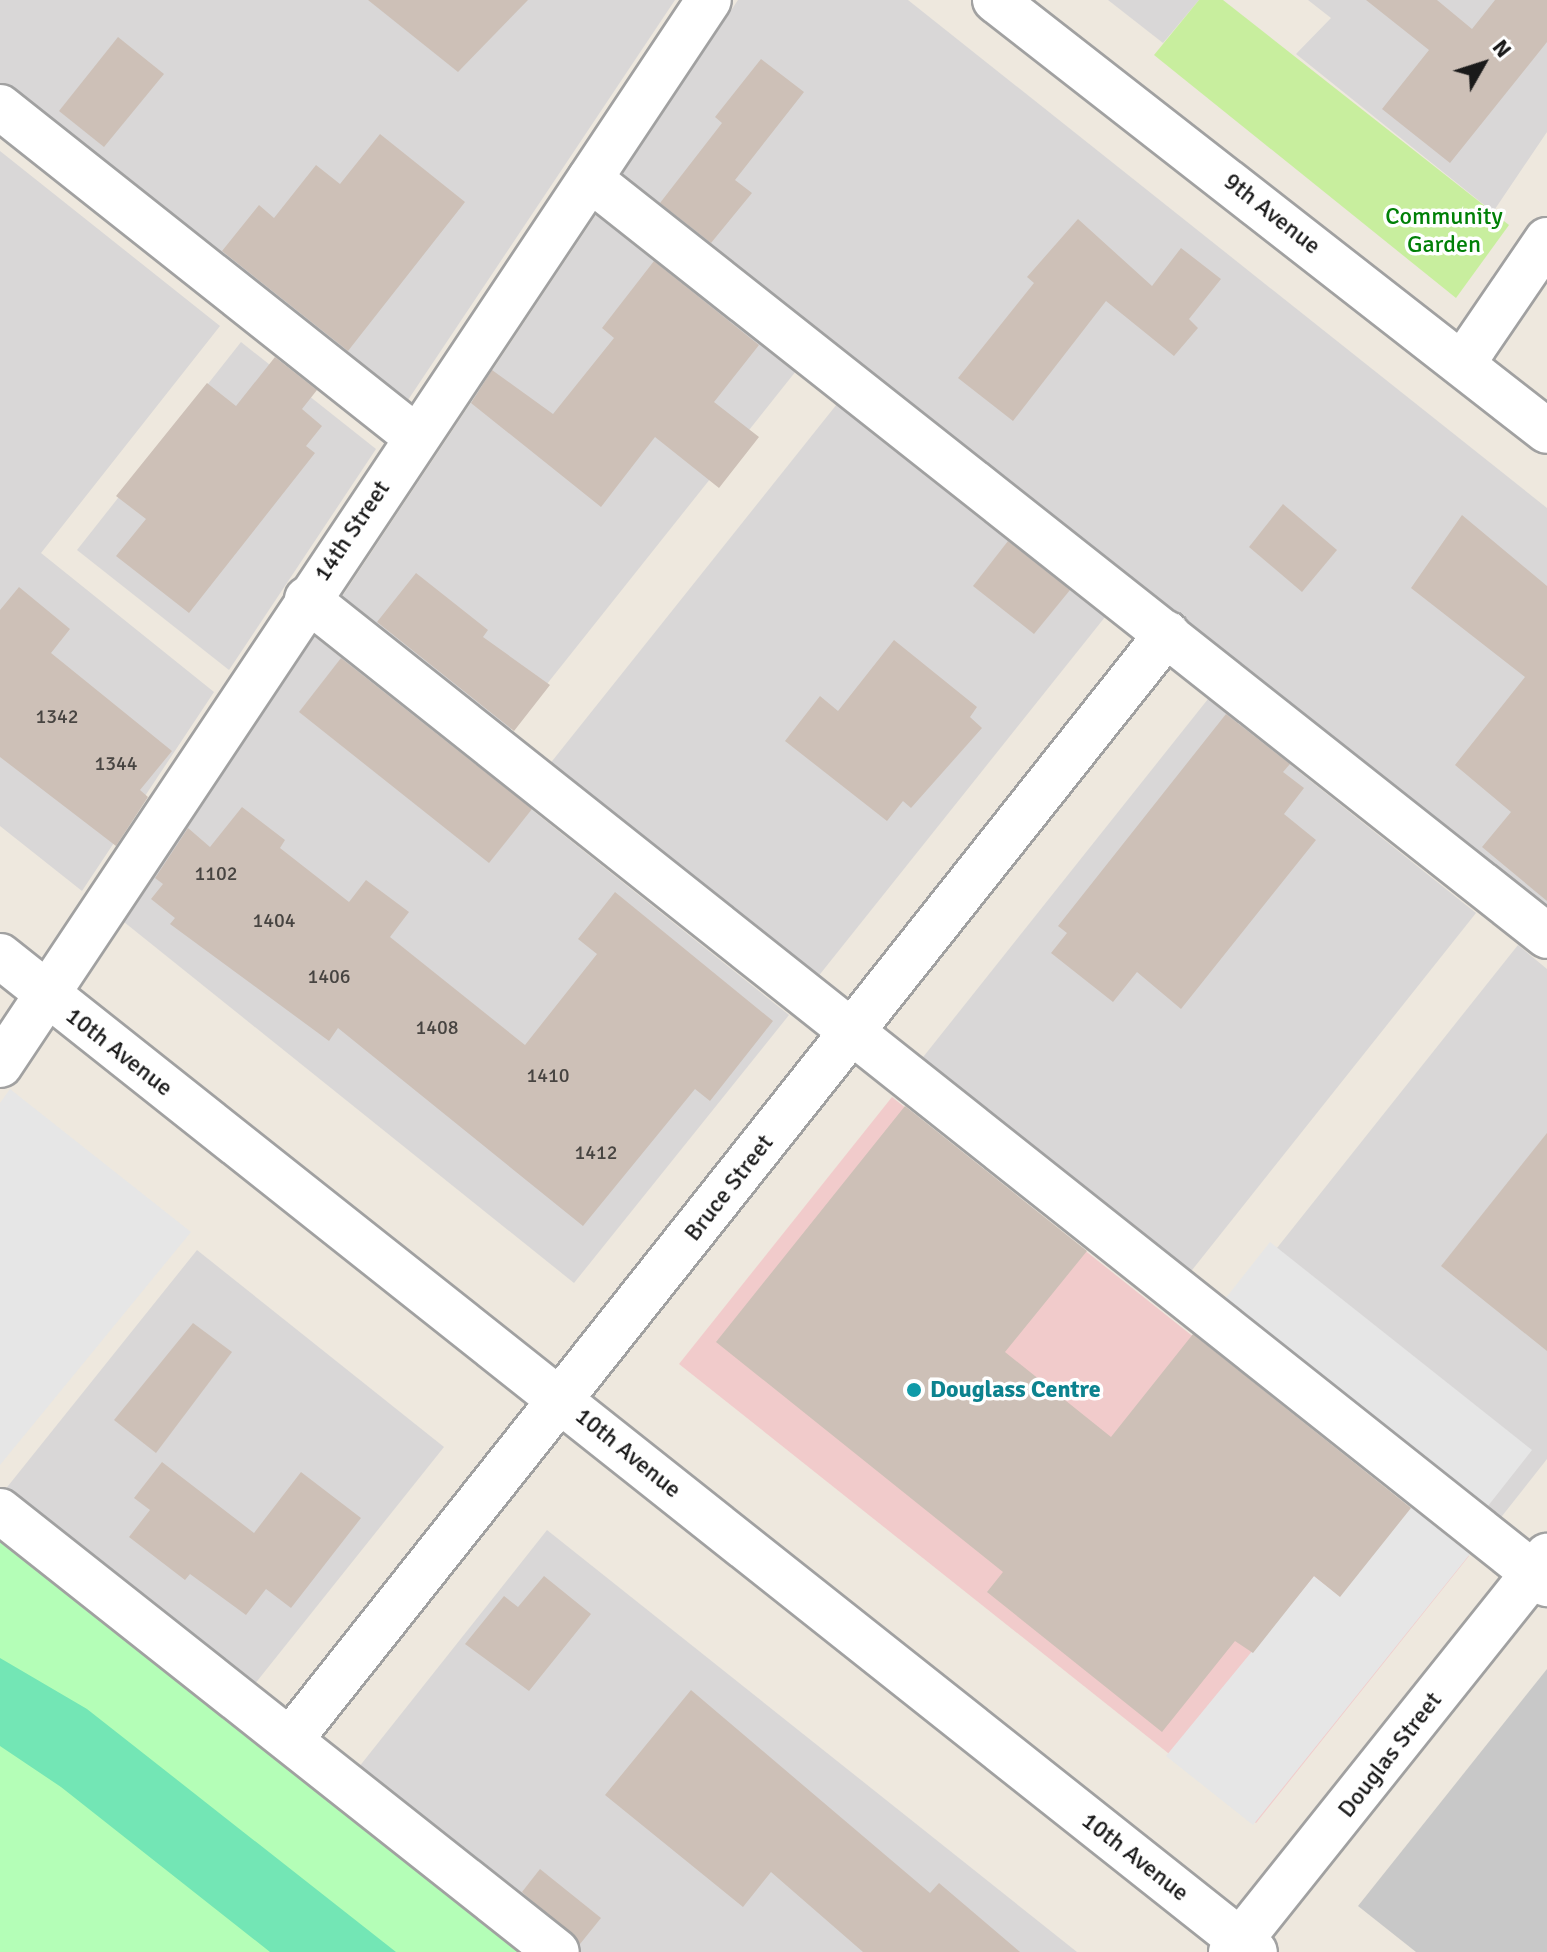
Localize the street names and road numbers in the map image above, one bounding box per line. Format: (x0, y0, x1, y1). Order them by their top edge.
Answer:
street label: 9th Avenue (1218, 167, 1326, 261)
street label: 14th Street (308, 475, 396, 587)
street label: 10th Avenue (60, 1001, 178, 1103)
street label: Bruce Street (679, 1129, 779, 1247)
street label: 10th Avenue (569, 1402, 687, 1504)
street label: Douglas Street (1332, 1686, 1448, 1824)
street label: 10th Avenue (1076, 1806, 1194, 1908)

